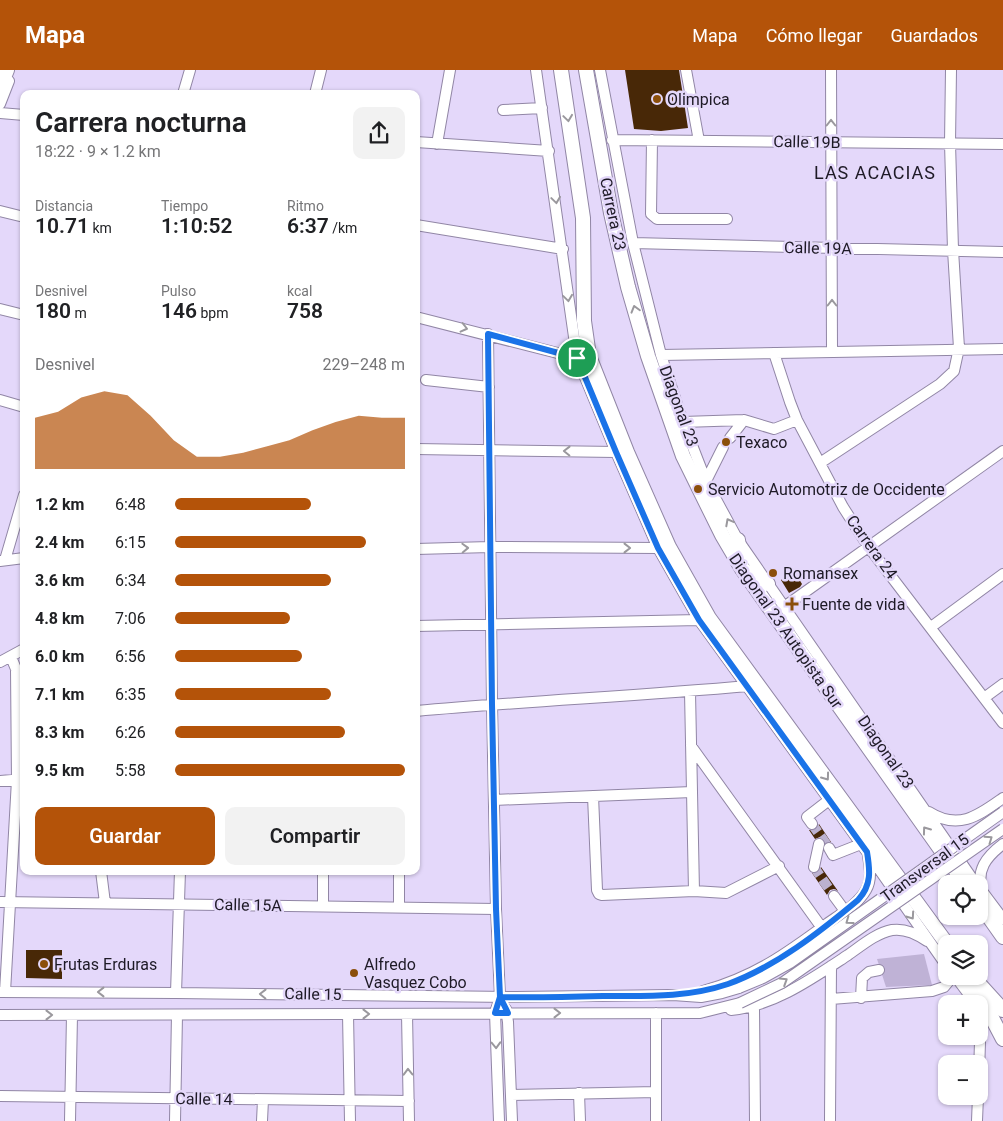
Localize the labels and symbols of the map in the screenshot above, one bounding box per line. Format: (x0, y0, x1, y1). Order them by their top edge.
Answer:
place label: Olimpica (667, 90, 730, 109)
marker: Olimpica (651, 93, 663, 105)
one-way arrow (562, 115, 573, 123)
one-way arrow (826, 119, 836, 126)
street label: Calle 19B (773, 132, 841, 152)
district label: LAS ACACIAS (814, 162, 936, 183)
street label: Carrera 23 (596, 176, 630, 252)
one-way arrow (550, 195, 560, 204)
street label: Calle 19A (784, 238, 853, 258)
one-way arrow (562, 294, 573, 302)
one-way arrow (827, 299, 837, 306)
one-way arrow (630, 305, 640, 313)
one-way arrow (459, 322, 468, 333)
pin (556, 337, 598, 379)
street label: Diagonal 23 (656, 363, 702, 449)
place label: Texaco (736, 433, 787, 452)
marker: Texaco (720, 436, 732, 448)
one-way arrow (563, 446, 570, 456)
place label: Servicio Automotriz de Occidente (708, 480, 945, 499)
marker: Servicio Automotriz de Occidente (692, 483, 704, 495)
street label: Carrera 24 (843, 511, 901, 583)
one-way arrow (725, 518, 735, 527)
one-way arrow (461, 542, 469, 553)
one-way arrow (624, 543, 632, 553)
street label: Diagonal 23 Autopista Sur (725, 550, 847, 713)
place label: Romansex (783, 564, 858, 583)
marker: Romansex (767, 567, 779, 579)
place label: Fuente de vida (802, 595, 905, 614)
marker: Fuente de vida (786, 598, 798, 610)
street label: Diagonal 23 (854, 712, 918, 792)
one-way arrow (820, 771, 829, 781)
one-way arrow (923, 826, 932, 836)
street label: Transversal 15 (877, 830, 973, 906)
one-way arrow (983, 836, 993, 845)
street label: Calle 15A (214, 895, 283, 915)
one-way arrow (905, 910, 914, 919)
one-way arrow (845, 915, 855, 924)
place label: Frutas Erduras (54, 955, 157, 974)
place label: Alfredo Vasquez Cobo (364, 955, 467, 992)
marker: Frutas Erduras (38, 958, 50, 970)
marker: Alfredo Vasquez Cobo (348, 967, 360, 979)
one-way arrow (778, 978, 787, 988)
street label: Calle 15 (284, 984, 342, 1004)
one-way arrow (97, 987, 104, 997)
one-way arrow (259, 989, 267, 999)
one-way arrow (553, 1008, 561, 1018)
one-way arrow (362, 1009, 370, 1019)
one-way arrow (45, 1010, 53, 1020)
one-way arrow (491, 1041, 502, 1049)
one-way arrow (403, 1068, 414, 1076)
street label: Calle 14 (175, 1089, 233, 1109)

